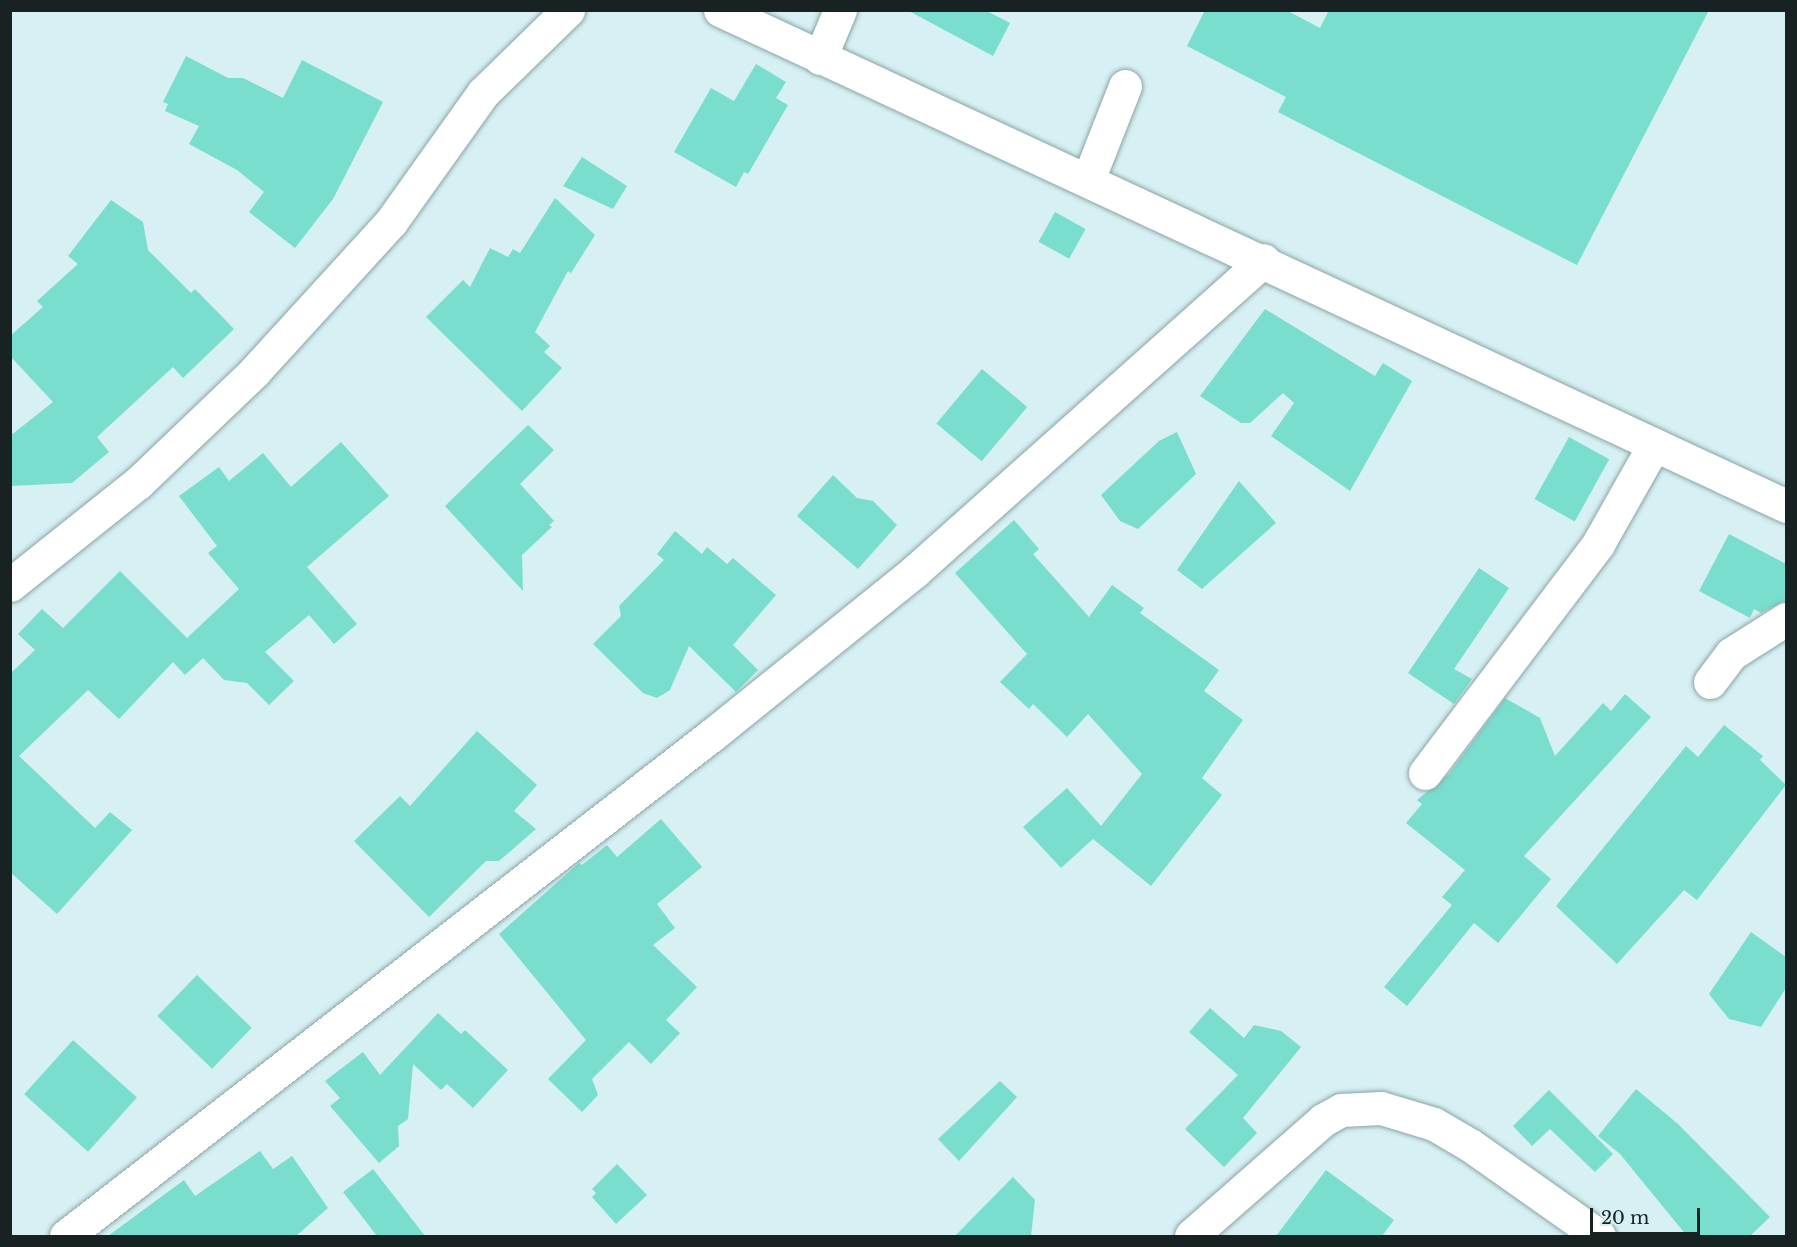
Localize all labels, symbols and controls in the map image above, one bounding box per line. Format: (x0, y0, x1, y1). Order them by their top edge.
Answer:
scale bar (1593, 1196, 1702, 1234)
text: 20 m (1601, 1207, 1649, 1229)

